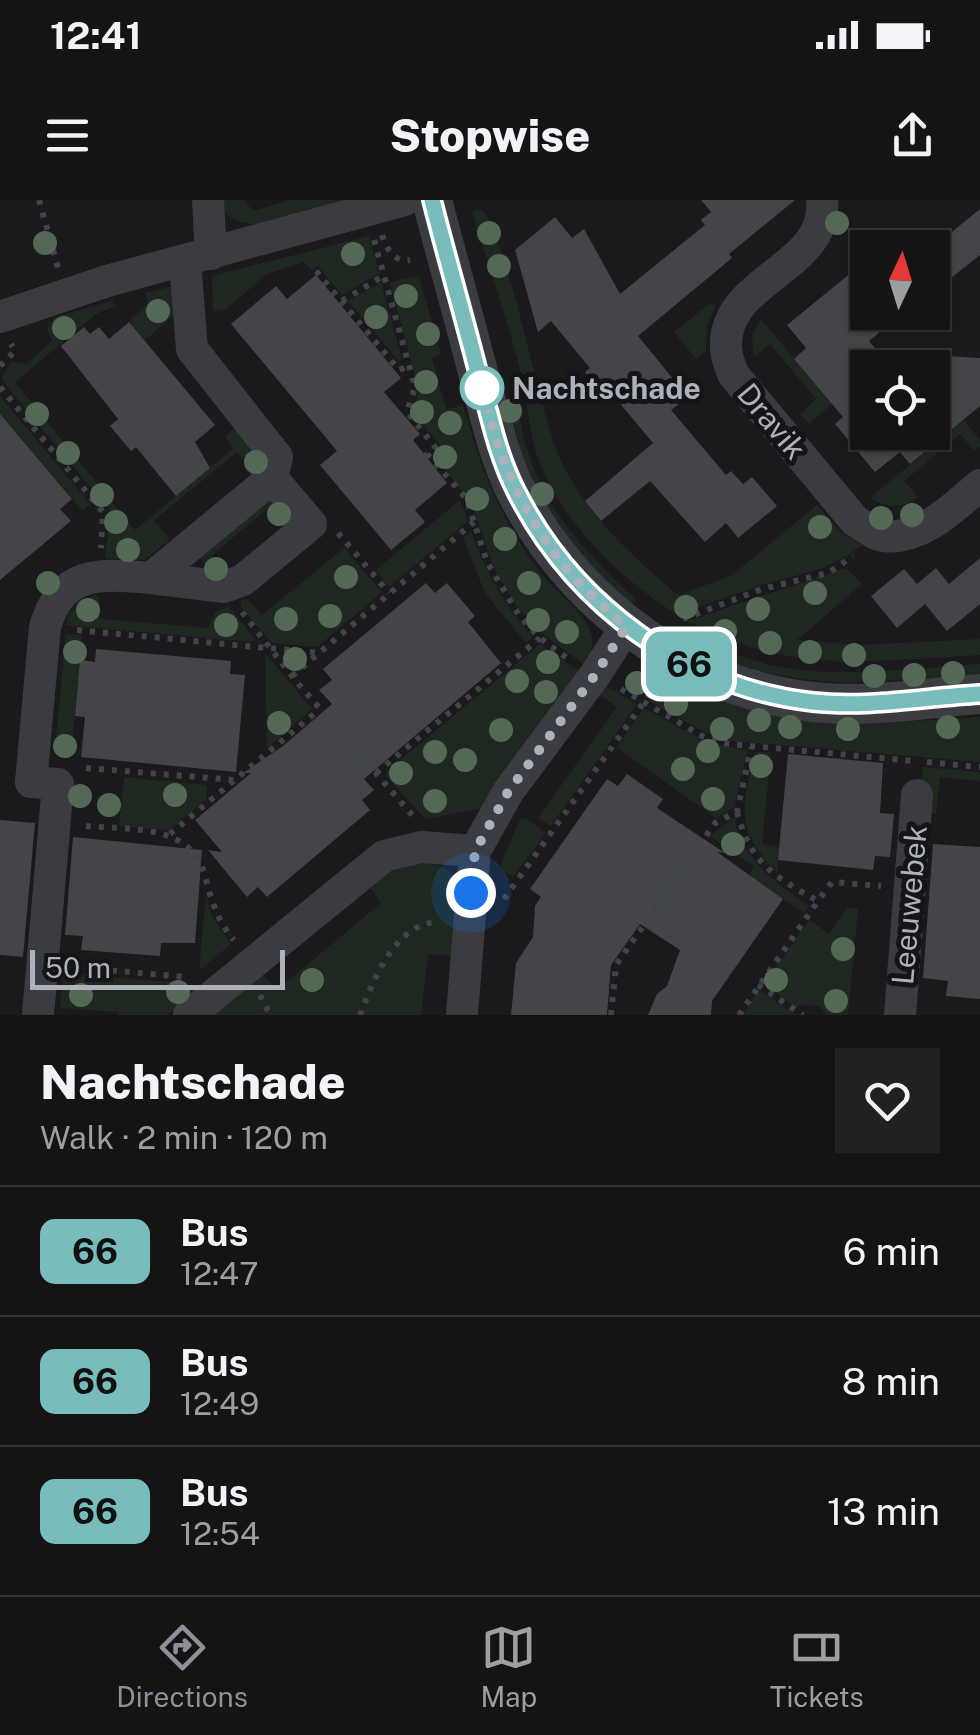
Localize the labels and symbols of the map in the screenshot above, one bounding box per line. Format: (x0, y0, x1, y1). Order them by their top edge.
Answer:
north arrow (850, 230, 950, 330)
marker: Nachtschade (461, 367, 503, 409)
place label: Nachtschade (512, 370, 701, 406)
street label: Dravik (730, 376, 814, 466)
line badge: 66 (644, 632, 734, 696)
street label: Leeuwebek (884, 824, 934, 986)
your location (446, 868, 496, 918)
scale bar (30, 945, 285, 990)

